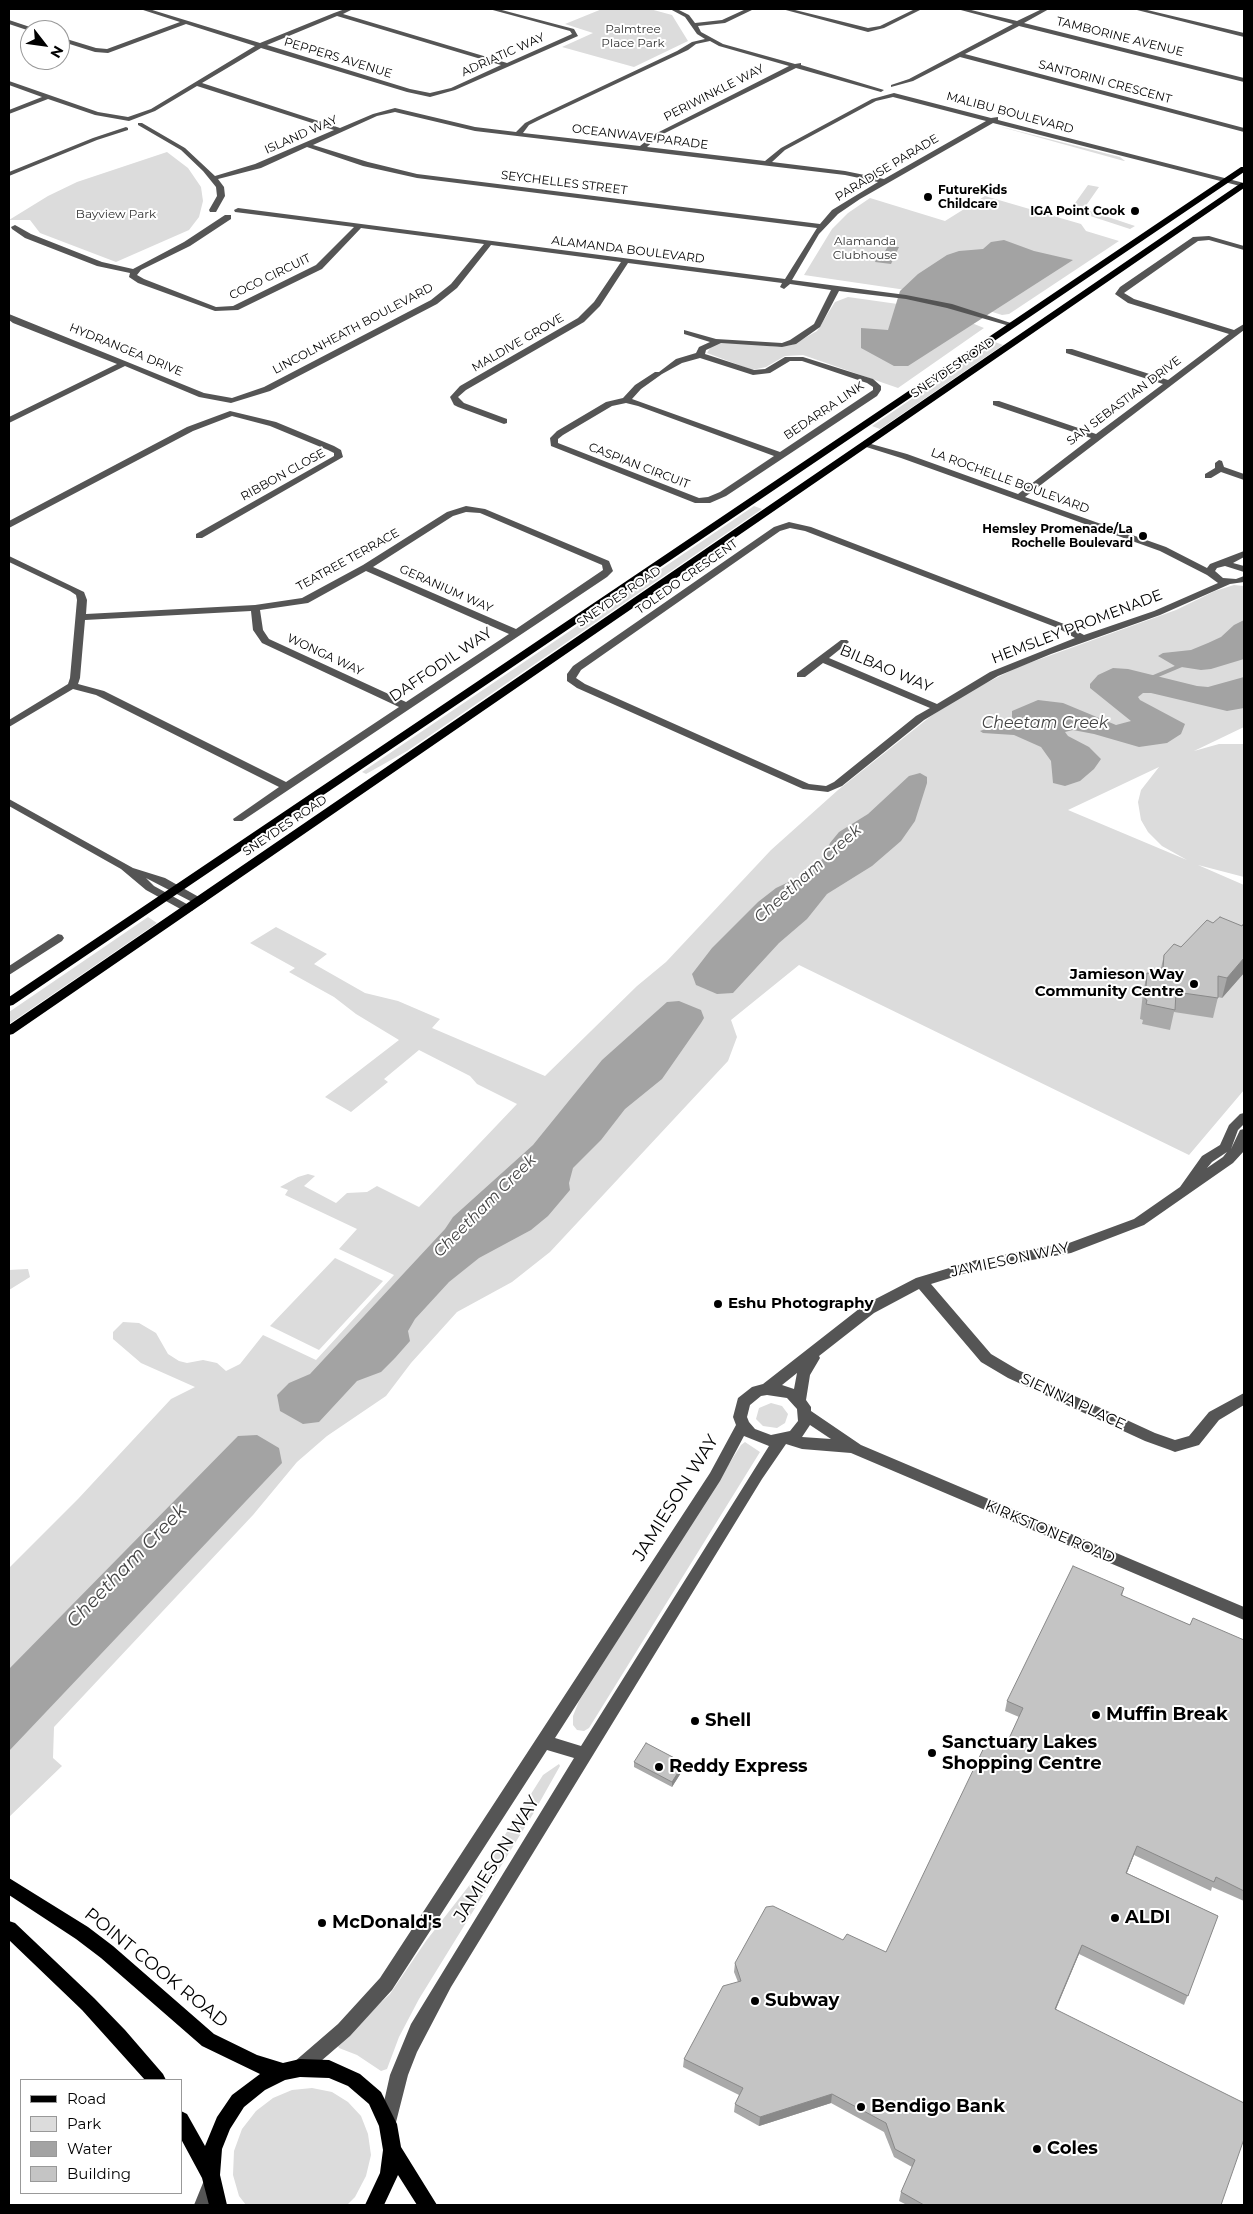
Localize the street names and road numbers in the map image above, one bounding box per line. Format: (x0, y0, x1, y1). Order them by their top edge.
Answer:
street label: TAMBORINE AVENUE (1055, 14, 1185, 60)
street label: ADRIATIC WAY (459, 30, 547, 80)
street label: PEPPERS AVENUE (282, 35, 394, 81)
street label: SANTORINI CRESCENT (1037, 57, 1173, 107)
street label: PERIWINKLE WAY (661, 61, 767, 125)
street label: MALIBU BOULEVARD (945, 89, 1075, 137)
street label: ISLAND WAY (262, 113, 340, 157)
street label: OCEANWAVE PARADE (571, 121, 709, 153)
street label: PARADISE PARADE (833, 131, 941, 205)
street label: SEYCHELLES STREET (500, 168, 628, 198)
street label: ALAMANDA BOULEVARD (551, 233, 705, 267)
street label: COCO CIRCUIT (227, 251, 313, 303)
street label: LINCOLNHEATH BOULEVARD (270, 280, 436, 378)
street label: MALDIVE GROVE (469, 311, 567, 375)
street label: HYDRANGEA DRIVE (67, 321, 185, 379)
street label: SNEYDES ROAD (908, 335, 998, 401)
street label: SAN SEBASTIAN DRIVE (1064, 353, 1184, 449)
street label: BEDARRA LINK (781, 379, 867, 443)
street label: CASPIAN CIRCUIT (586, 440, 692, 492)
street label: RIBBON CLOSE (238, 446, 328, 504)
street label: LA ROCHELLE BOULEVARD (929, 446, 1091, 516)
street label: TEATREE TERRACE (294, 526, 402, 594)
street label: TOLEDO CRESCENT (633, 536, 741, 618)
street label: GERANIUM WAY (397, 562, 495, 616)
street label: SNEYDES ROAD (574, 564, 664, 630)
street label: HEMSLEY PROMENADE (989, 586, 1165, 668)
street label: DAFFODIL WAY (386, 624, 496, 706)
street label: WONGA WAY (285, 631, 365, 679)
street label: BILBAO WAY (837, 641, 935, 697)
street label: SNEYDES ROAD (240, 793, 330, 859)
street label: JAMIESON WAY (949, 1239, 1071, 1281)
street label: SIENNA PLACE (1018, 1370, 1128, 1434)
street label: JAMIESON WAY (629, 1431, 723, 1565)
street label: KIRKSTONE ROAD (982, 1497, 1118, 1567)
street label: JAMIESON WAY (450, 1792, 544, 1926)
street label: POINT COOK ROAD (80, 1903, 232, 2033)

